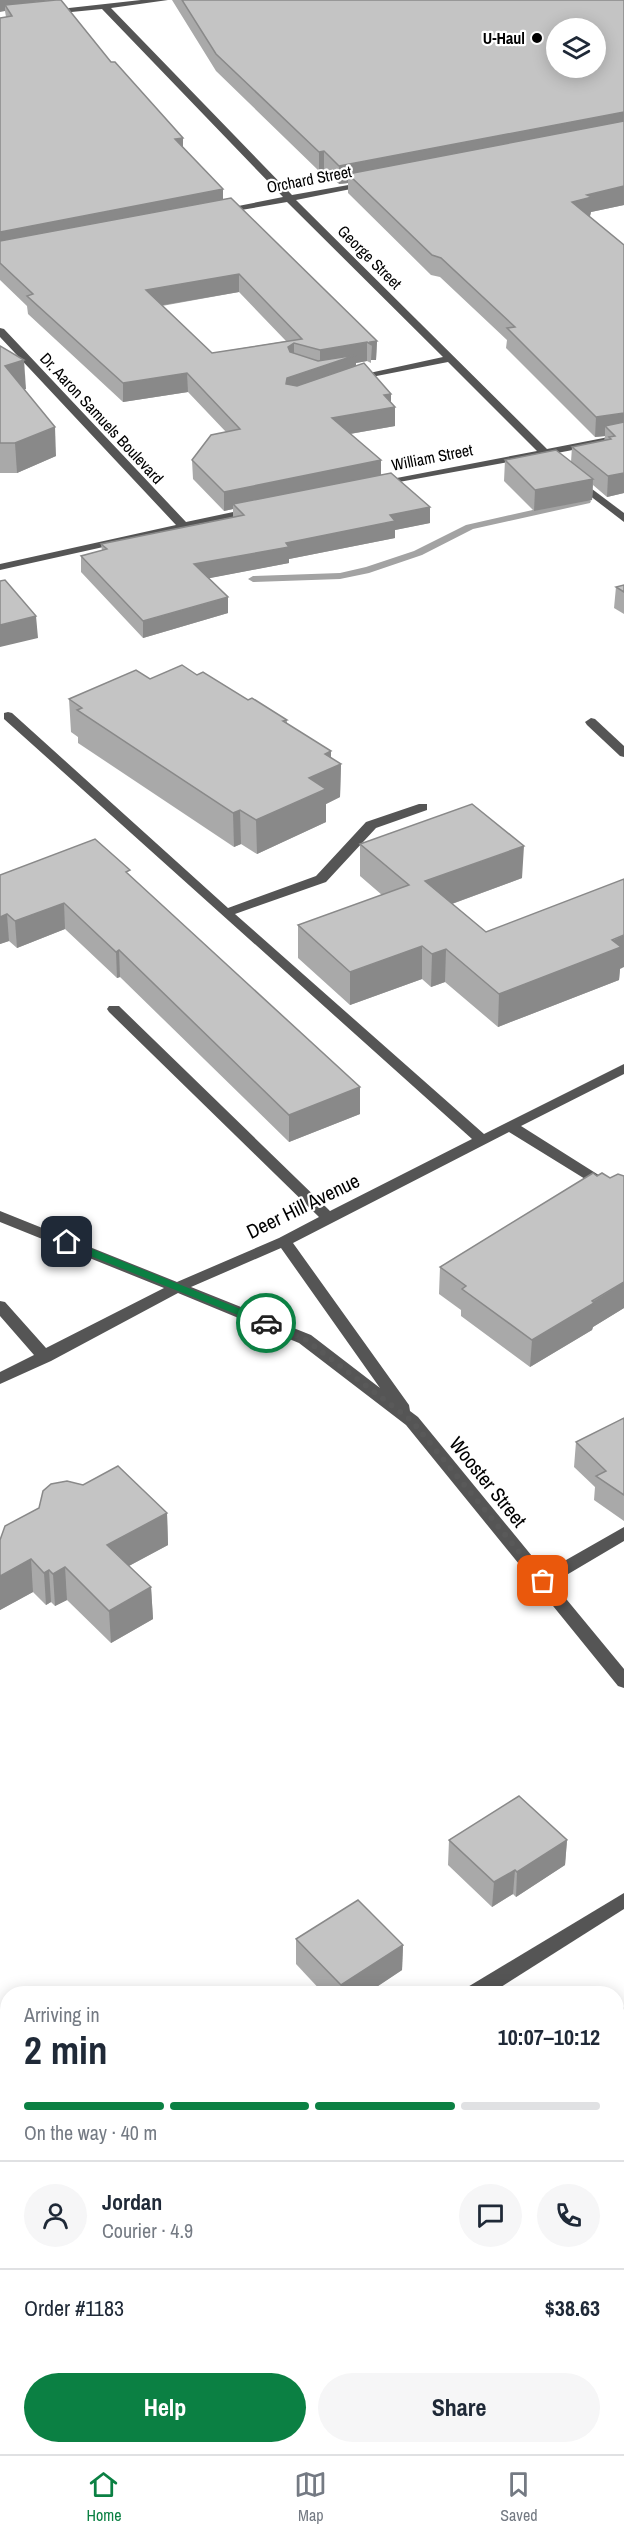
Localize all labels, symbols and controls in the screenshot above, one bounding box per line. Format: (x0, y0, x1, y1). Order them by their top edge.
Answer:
map controls (546, 18, 606, 78)
button: layers (546, 18, 606, 78)
place label: U-Haul (483, 27, 525, 49)
marker: U-Haul (530, 31, 544, 45)
street label: Orchard Street (265, 160, 354, 198)
street label: George Street (333, 220, 407, 294)
street label: Dr. Aaron Samuels Boulevard (35, 348, 169, 488)
street label: William Street (389, 438, 475, 476)
street label: Deer Hill Avenue (242, 1167, 364, 1245)
pin (41, 1216, 92, 1267)
icon: home (50, 1225, 83, 1258)
courier (236, 1293, 296, 1353)
icon: car (250, 1307, 283, 1340)
street label: Wooster Street (444, 1431, 533, 1533)
pin (517, 1555, 568, 1606)
icon: bag (526, 1564, 559, 1597)
text: Arriving in (24, 2001, 100, 2028)
text: 10:07–10:12 (498, 2022, 600, 2052)
text: 2 min (24, 2024, 108, 2076)
text: On the way · 40 m (24, 2119, 157, 2146)
button: person (24, 2184, 87, 2247)
button: chat (459, 2184, 522, 2247)
button: phone (537, 2184, 600, 2247)
text: Jordan (102, 2187, 162, 2217)
text: Courier · 4.9 (102, 2217, 193, 2244)
text: Order #1183 (24, 2293, 124, 2323)
text: $38.63 (545, 2293, 600, 2323)
button: Help (24, 2373, 306, 2442)
button: Share (318, 2373, 600, 2442)
tab: Home (86, 2468, 121, 2526)
tab: Map (294, 2468, 327, 2526)
tab: Saved (500, 2468, 538, 2526)

